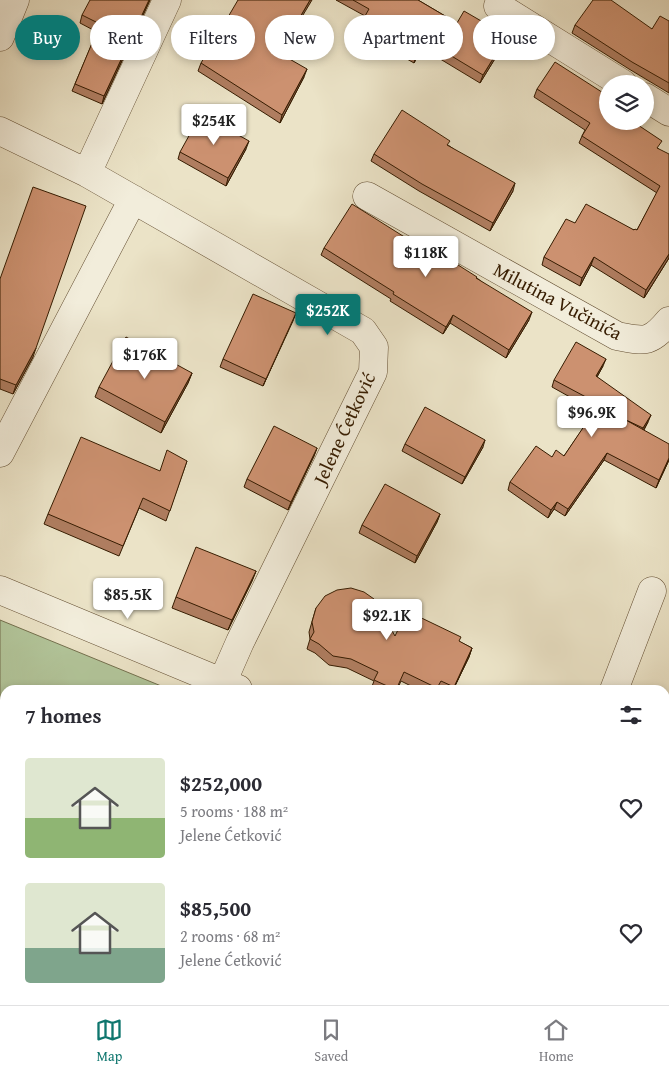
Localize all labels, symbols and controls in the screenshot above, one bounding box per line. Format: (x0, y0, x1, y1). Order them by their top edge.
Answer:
chip: Buy (15, 15, 80, 60)
chip: Rent (90, 15, 161, 60)
chip: Filters (171, 15, 255, 60)
chip: New (265, 15, 334, 60)
chip: Apartment (344, 15, 463, 60)
chip: House (473, 15, 555, 60)
map controls (599, 75, 654, 130)
button: layers (599, 75, 654, 130)
pin: $254K (179, 104, 249, 146)
text: $254K (192, 108, 236, 132)
pin: $118K (391, 236, 461, 278)
text: $118K (404, 240, 448, 264)
street label: Milutina Vučinića (489, 255, 627, 347)
pin: $252K (293, 294, 363, 336)
text: $252K (306, 298, 350, 322)
pin: $176K (110, 338, 180, 380)
text: $176K (123, 342, 167, 366)
street label: Jelene Ćetković (305, 367, 382, 490)
pin: $96.9K (551, 396, 633, 438)
text: $96.9K (568, 400, 616, 424)
pin: $85.5K (87, 578, 169, 620)
text: $85.5K (104, 582, 152, 606)
pin: $92.1K (346, 598, 428, 641)
text: $92.1K (363, 603, 411, 627)
text: 7 homes (25, 700, 101, 731)
icon: filters (617, 701, 645, 729)
text: $252,000 (180, 768, 262, 799)
icon: home (65, 778, 125, 838)
icon: heart (617, 794, 645, 822)
text: 5 rooms · 188 m² (180, 799, 288, 823)
text: Jelene Ćetković (180, 823, 282, 847)
text: $85,500 (180, 893, 251, 924)
icon: home (65, 903, 125, 963)
icon: heart (617, 919, 645, 947)
text: 2 rooms · 68 m² (180, 924, 280, 948)
text: Jelene Ćetković (180, 948, 282, 972)
tab: Map (95, 1016, 123, 1066)
tab: Saved (314, 1016, 348, 1066)
tab: Home (539, 1016, 574, 1066)

